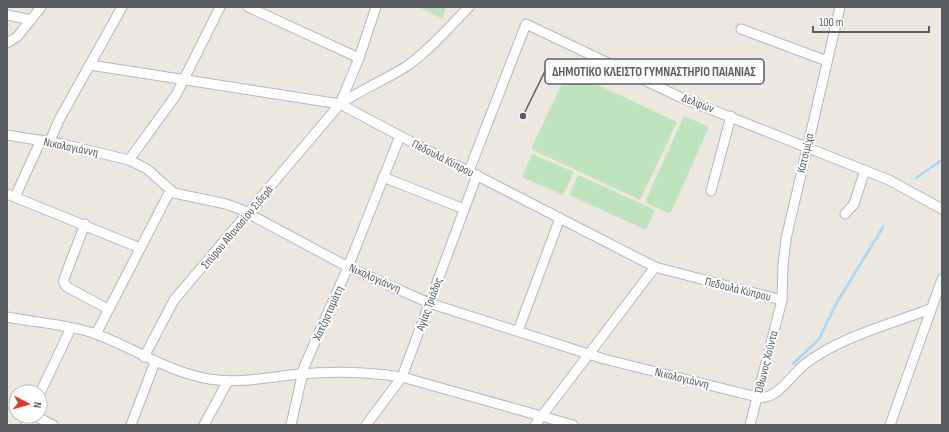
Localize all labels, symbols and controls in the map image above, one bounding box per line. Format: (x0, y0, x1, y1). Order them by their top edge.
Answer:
scale bar (813, 8, 929, 34)
text: 100 m (819, 15, 844, 30)
callout: ΔΗΜΟΤΙΚΟ ΚΛΕΙΣΤΟ ΓΥΜΝΑΣΤΗΡΙΟ ΠΑΙΑΝΙΑΣ (545, 59, 764, 84)
text: ΔΗΜΟΤΙΚΟ ΚΛΕΙΣΤΟ ΓΥΜΝΑΣΤΗΡΙΟ ΠΑΙΑΝΙΑΣ (552, 64, 756, 80)
street label: Δελφών (680, 90, 716, 117)
street label: Κατσιμίχα (794, 132, 817, 174)
street label: Νικολογιάννη (42, 134, 100, 161)
street label: Πεδουλά Κύπρου (409, 136, 476, 181)
street label: Σπύρου Αθανασίου Σιδερά (198, 183, 277, 272)
street label: Νικολογιάννη (346, 260, 403, 297)
street label: Πεδουλά Κύπρου (703, 274, 773, 305)
street label: Αγίας Τριάδος (413, 275, 446, 334)
street label: Χατζησταμάτη (309, 284, 347, 344)
street label: Όθωνος Χούντα (751, 329, 782, 396)
street label: Νικολογιάννη (653, 365, 711, 392)
north arrow (8, 384, 48, 424)
text: N (31, 401, 44, 409)

